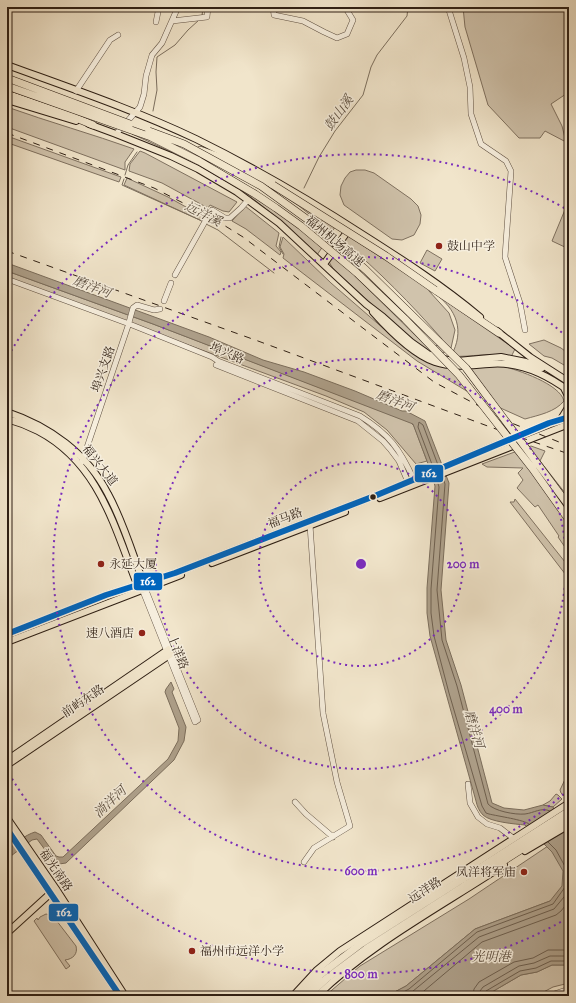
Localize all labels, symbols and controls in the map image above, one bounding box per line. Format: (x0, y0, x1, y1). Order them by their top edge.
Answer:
water label: 鼓山溪 (321, 91, 358, 133)
water label: 远洋溪 (182, 198, 226, 231)
street label: 福州机场高速 (303, 212, 367, 270)
place label: 鼓山中学 (447, 239, 495, 253)
marker: 鼓山中学 (434, 241, 444, 251)
water label: 磨洋河 (71, 273, 115, 302)
street label: 埠兴路 (208, 340, 246, 366)
street label: 埠兴支路 (89, 344, 117, 394)
water label: 磨洋河 (374, 387, 418, 416)
street label: 福兴大道 (80, 442, 120, 488)
line badge: 162 (414, 464, 444, 483)
text: 162 (421, 467, 437, 480)
unlabelled marker (368, 492, 378, 502)
street label: 福马路 (266, 505, 304, 531)
place label: 永延大厦 (109, 557, 157, 571)
centre of rings (354, 557, 368, 571)
text: 200 m (447, 557, 480, 571)
marker: 永延大厦 (96, 559, 106, 569)
line badge: 162 (133, 572, 163, 591)
text: 162 (140, 575, 156, 588)
place label: 速八酒店 (86, 626, 134, 640)
marker: 速八酒店 (137, 628, 147, 638)
street label: 上洋路 (165, 633, 191, 671)
street label: 前屿东路 (59, 682, 107, 720)
text: 400 m (489, 702, 524, 717)
water label: 磨洋河 (461, 708, 488, 752)
water label: 淌洋河 (90, 781, 131, 821)
street label: 福光南路 (37, 846, 75, 894)
text: 600 m (345, 864, 378, 878)
place label: 凤洋将军庙 (456, 865, 516, 879)
marker: 凤洋将军庙 (519, 867, 529, 877)
street label: 远洋路 (406, 874, 444, 906)
line badge: 162 (48, 903, 79, 922)
text: 162 (56, 906, 72, 919)
place label: 福州市远洋小学 (200, 944, 284, 958)
marker: 福州市远洋小学 (187, 946, 197, 956)
water label: 光明港 (471, 949, 512, 965)
text: 800 m (344, 967, 378, 981)

